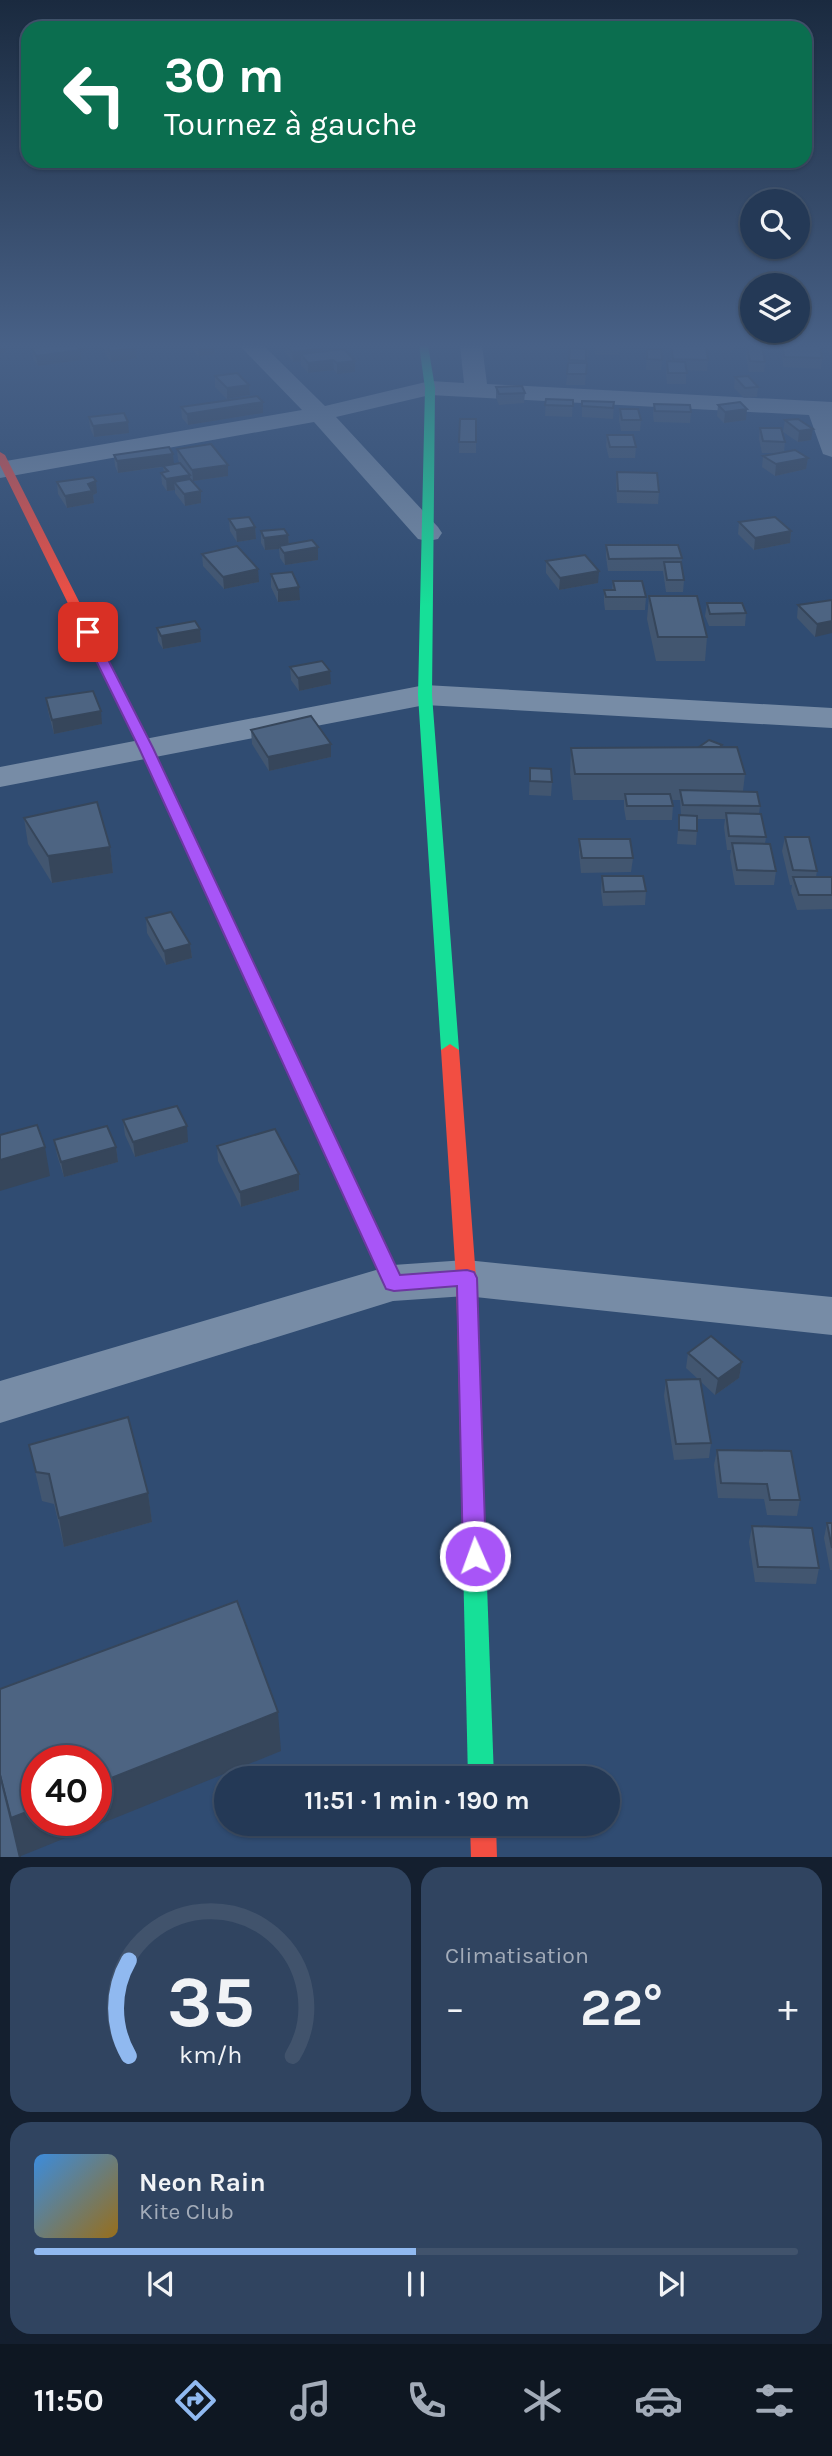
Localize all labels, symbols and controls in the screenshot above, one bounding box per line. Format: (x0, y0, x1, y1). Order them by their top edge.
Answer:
text: 30 m (164, 47, 284, 104)
icon: left (49, 49, 140, 140)
text: Tournez à gauche (164, 106, 417, 143)
map controls (740, 189, 810, 343)
button: search (740, 189, 810, 259)
button: layers (740, 273, 810, 343)
pin (58, 602, 118, 662)
icon: arrive (69, 613, 107, 651)
position arrow (438, 1519, 512, 1593)
speed limit sign: 40 (21, 1745, 112, 1836)
text: 11:51 · 1 min · 190 m (304, 1785, 530, 1816)
text: Climatisation (445, 1942, 589, 1969)
text: 35 (167, 1959, 254, 2044)
text: 22° (580, 1977, 663, 2038)
text: − (445, 1986, 465, 2031)
text: + (778, 1986, 798, 2031)
text: km/h (179, 2039, 242, 2068)
text: Neon Rain (139, 2167, 266, 2198)
text: Kite Club (139, 2198, 234, 2225)
icon: previous (142, 2265, 180, 2303)
icon: pause (397, 2265, 435, 2303)
icon: next (652, 2265, 690, 2303)
icon: directions (171, 2376, 220, 2425)
icon: music (286, 2376, 335, 2425)
icon: phone (402, 2376, 451, 2425)
icon: climate (518, 2376, 567, 2425)
icon: car (634, 2376, 683, 2425)
icon: filters (750, 2376, 799, 2425)
text: 11:50 (33, 2382, 104, 2419)

